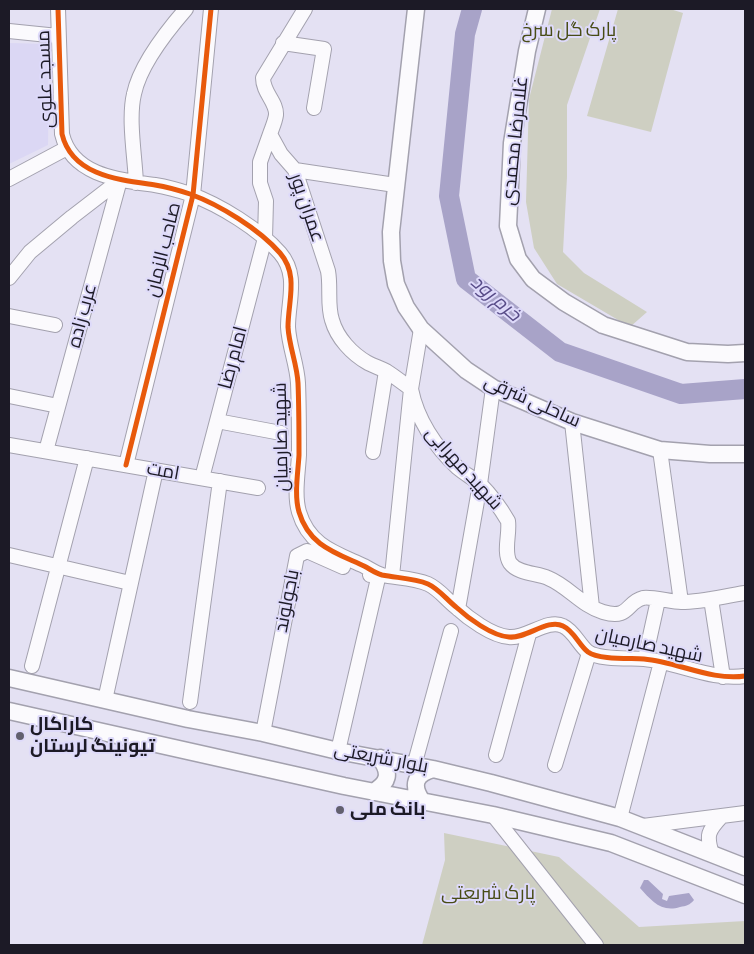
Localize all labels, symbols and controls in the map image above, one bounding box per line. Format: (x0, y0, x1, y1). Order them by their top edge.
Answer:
park label: پارک گل سرخ (522, 20, 616, 42)
street label: مسجد علوی (33, 29, 59, 129)
street label: غلامرضا محمدی (498, 75, 534, 207)
street label: عمران پور (284, 170, 328, 246)
street label: صاحب الزمان (141, 200, 187, 300)
water label: خرم رود (465, 271, 525, 327)
street label: عرب زاده (64, 281, 102, 351)
street label: امام رضا (215, 324, 253, 392)
street label: ساحلی شرقی (480, 371, 584, 433)
street label: شهید صارمیان (270, 382, 294, 492)
street label: شهید مهرابی (420, 423, 506, 515)
street label: امت (145, 458, 181, 486)
street label: باجولوند (271, 568, 305, 634)
street label: شهید صارمیان (593, 623, 705, 669)
place label: کاراکال تیونینگ لرستان (30, 714, 155, 758)
marker: کاراکال تیونینگ لرستان (14, 730, 26, 742)
street label: بلوار شریعتی (332, 739, 430, 779)
place label: بانک ملی (350, 799, 425, 821)
marker: بانک ملی (334, 804, 346, 816)
park label: پارک شریعتی (441, 883, 535, 905)

